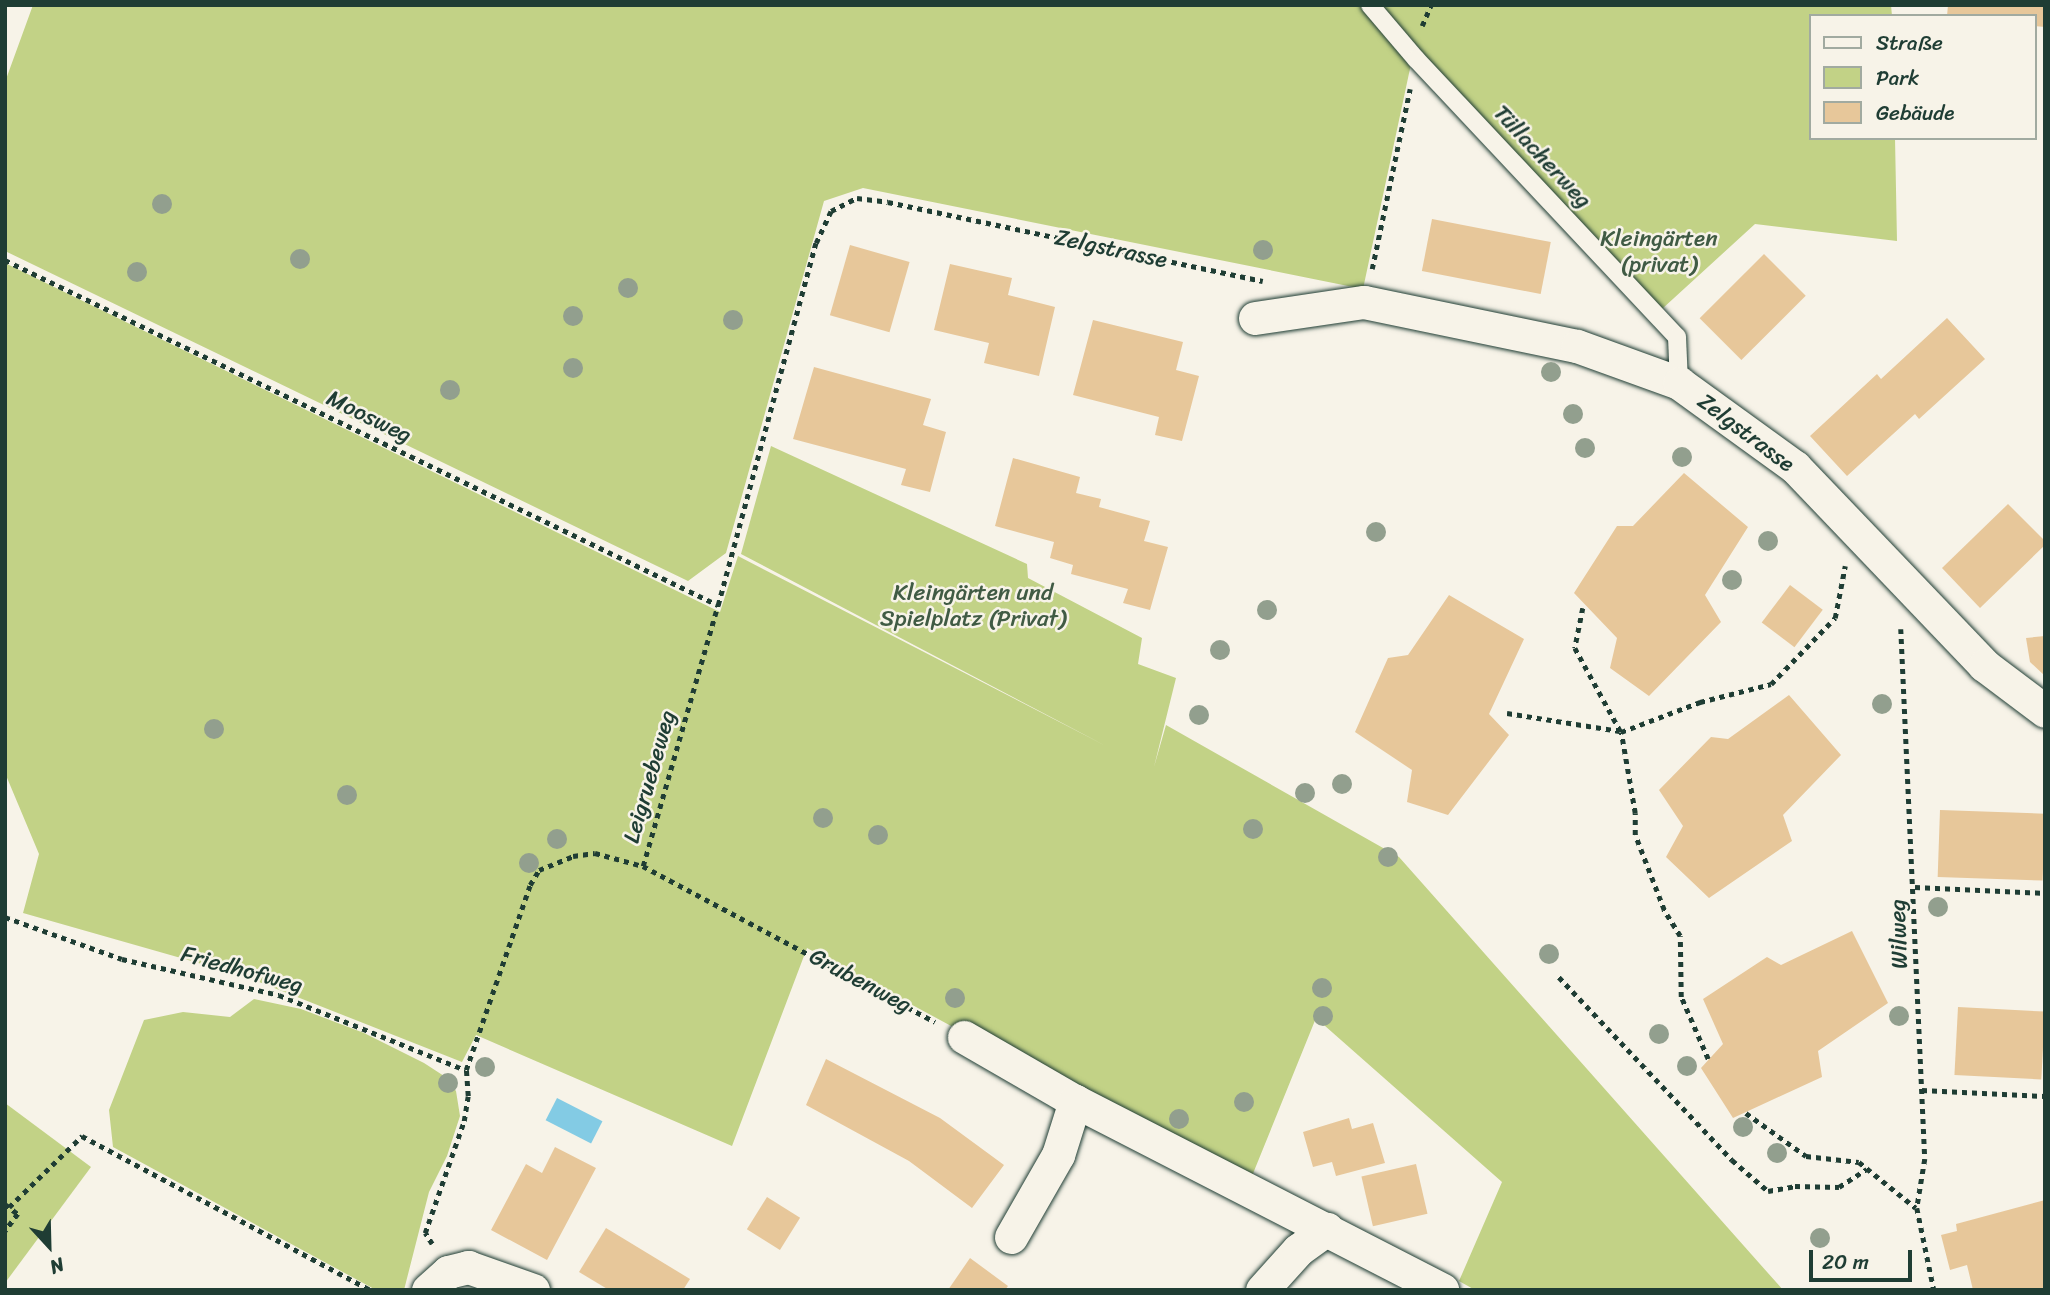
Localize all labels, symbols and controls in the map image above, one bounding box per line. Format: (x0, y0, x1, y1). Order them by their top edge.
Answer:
legend (1808, 14, 2036, 140)
text: Straße (1876, 24, 1943, 62)
text: Park (1876, 59, 1919, 97)
text: Gebäude (1876, 94, 1954, 132)
street label: Tüllacherweg (1487, 100, 1597, 214)
street label: Zelgstrasse (1052, 224, 1170, 274)
park label: Kleingärten (privat) (1600, 225, 1718, 279)
street label: Moosweg (322, 385, 416, 449)
street label: Zelgstrasse (1692, 388, 1800, 478)
park label: Kleingärten und Spielplatz (Privat) (880, 579, 1066, 633)
street label: Leigruebeweg (618, 707, 682, 847)
street label: Wilweg (1884, 899, 1914, 969)
street label: Friedhofweg (178, 940, 306, 1000)
street label: Grubenweg (804, 943, 916, 1019)
north arrow (14, 1211, 84, 1281)
scale bar (1812, 1236, 1915, 1280)
text: 20 m (1822, 1243, 1869, 1281)
text: N (45, 1248, 69, 1284)

